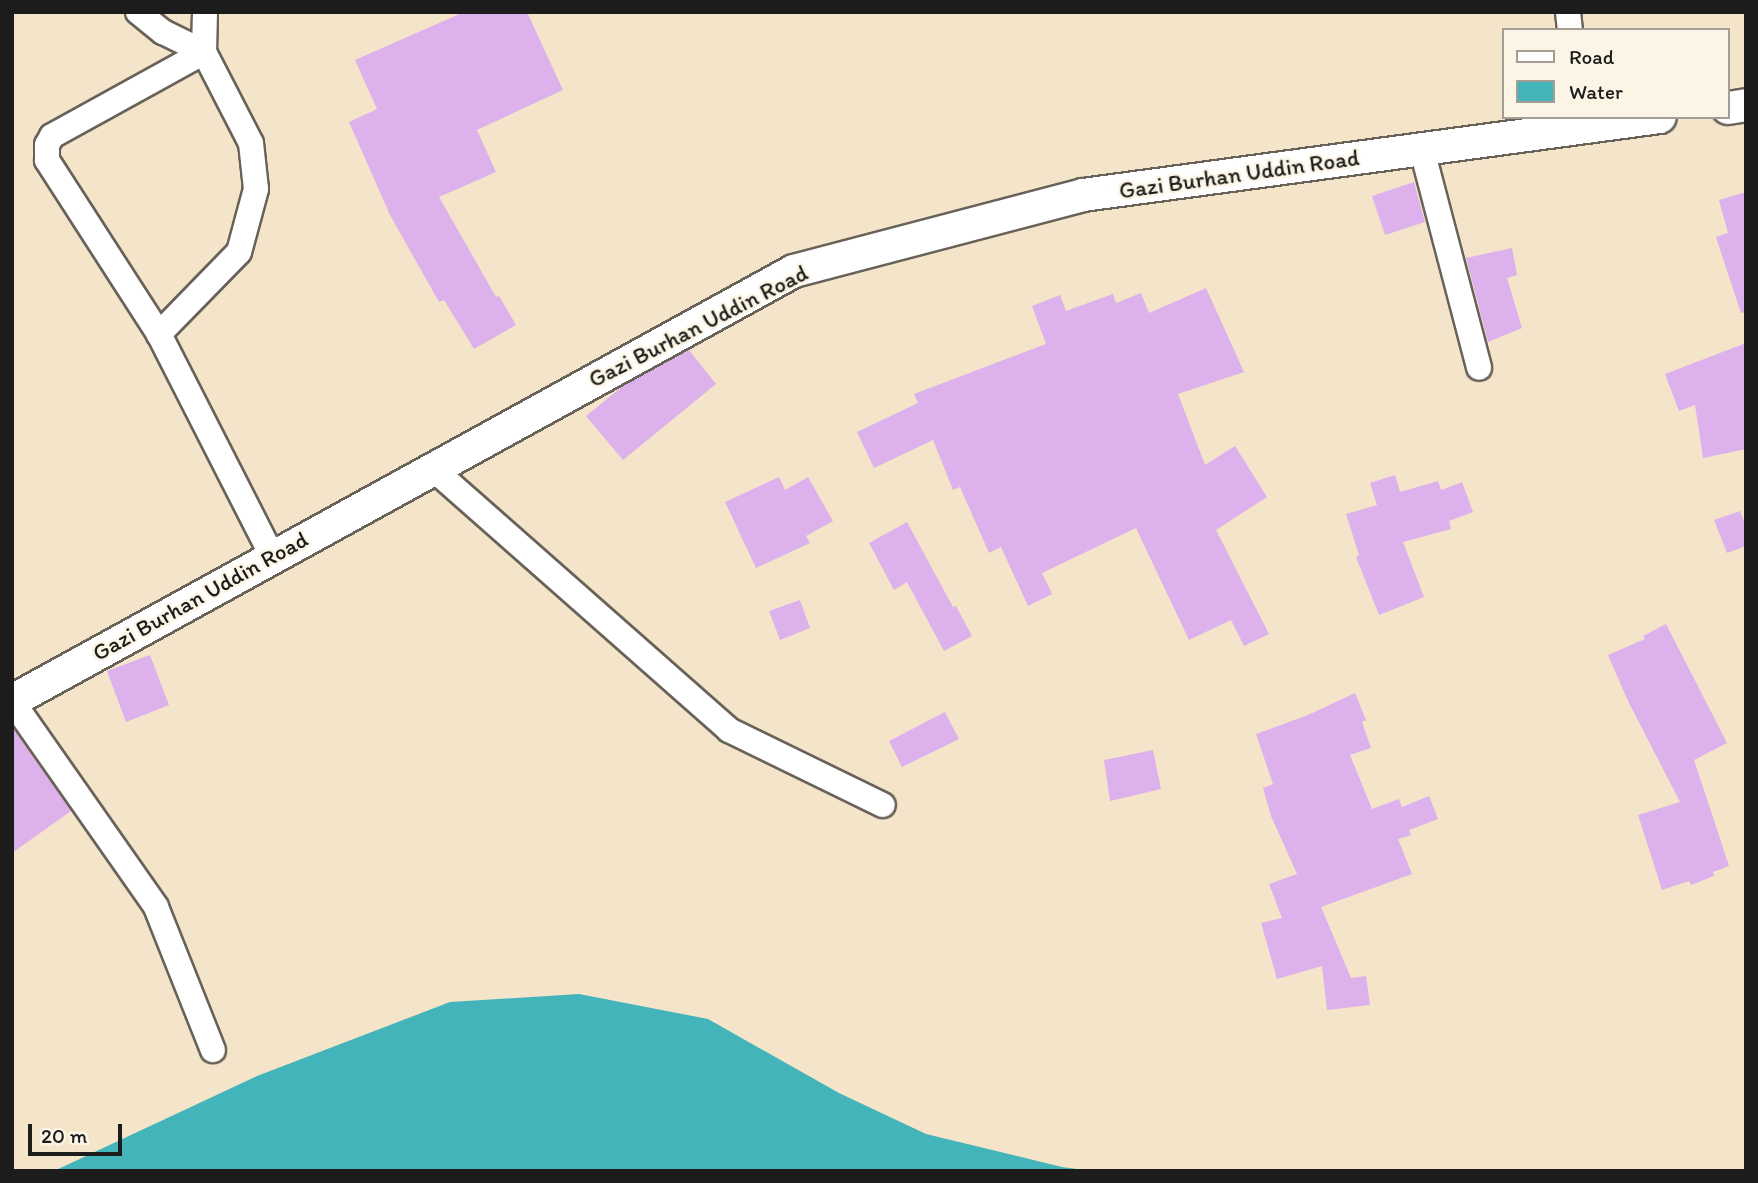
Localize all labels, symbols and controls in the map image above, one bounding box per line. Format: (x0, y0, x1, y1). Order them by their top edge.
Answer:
legend (1502, 28, 1730, 119)
text: Road (1569, 44, 1614, 69)
text: Water (1569, 79, 1623, 104)
street label: Gazi Burhan Uddin Road (1118, 144, 1360, 204)
street label: Gazi Burhan Uddin Road (584, 259, 812, 393)
street label: Gazi Burhan Uddin Road (88, 525, 312, 667)
scale bar (32, 1110, 126, 1154)
text: 20 m (41, 1123, 87, 1148)

